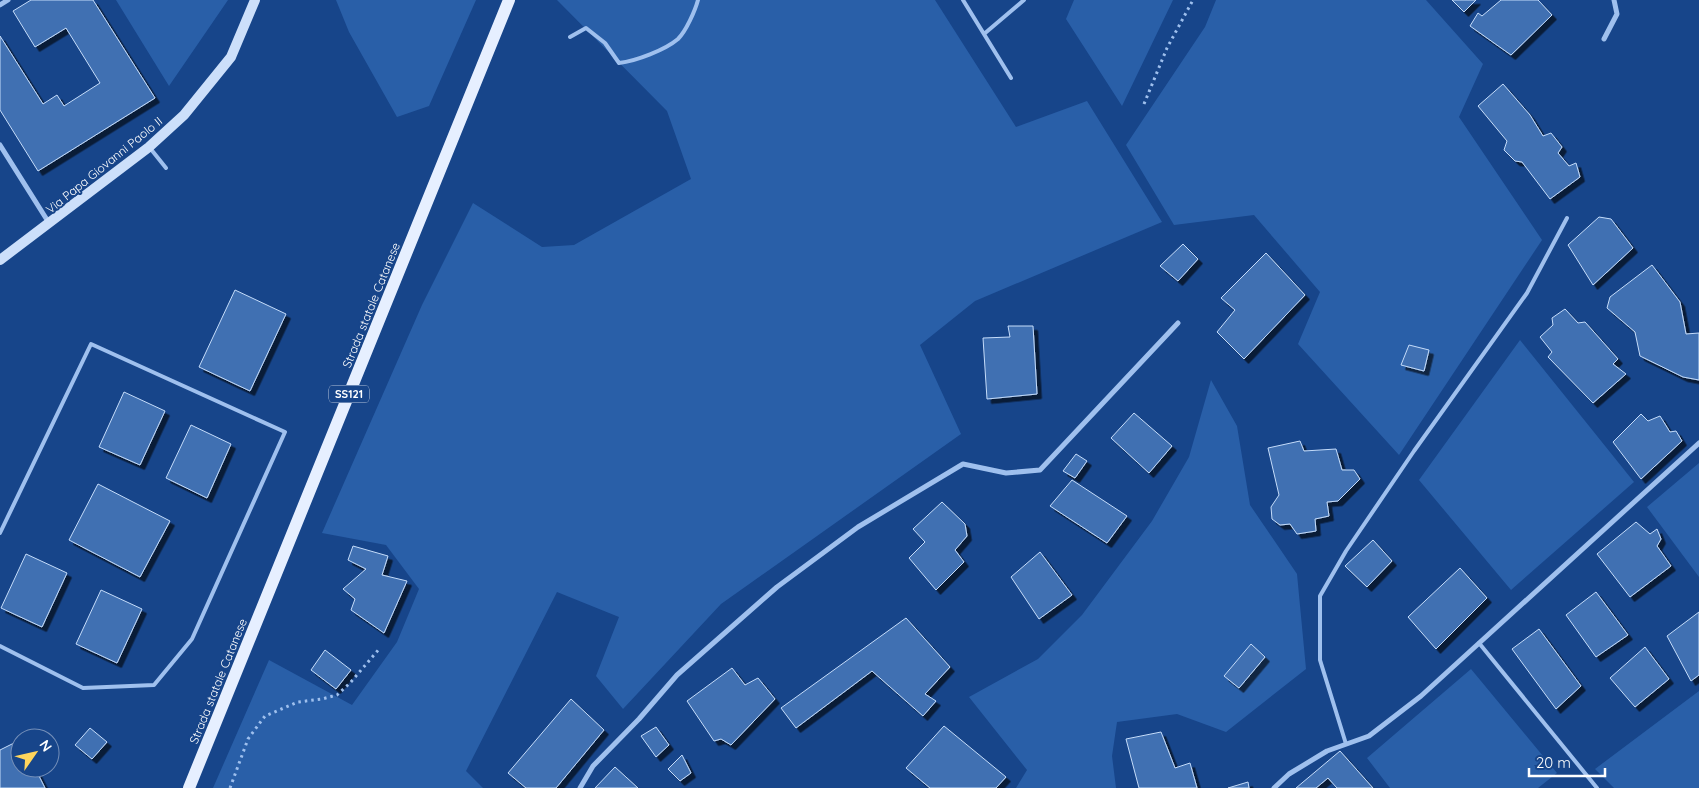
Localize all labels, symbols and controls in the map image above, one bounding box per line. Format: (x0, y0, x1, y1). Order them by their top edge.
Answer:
street label: Via Papa Giovanni Paolo II (43, 113, 165, 217)
street label: Strada statale Catanese (339, 240, 403, 370)
road number: SS121 (329, 386, 369, 402)
street label: Strada statale Catanese (186, 616, 250, 746)
north arrow (10, 728, 60, 778)
text: N (35, 736, 56, 755)
scale bar (1529, 746, 1605, 778)
text: 20 m (1536, 753, 1571, 772)

